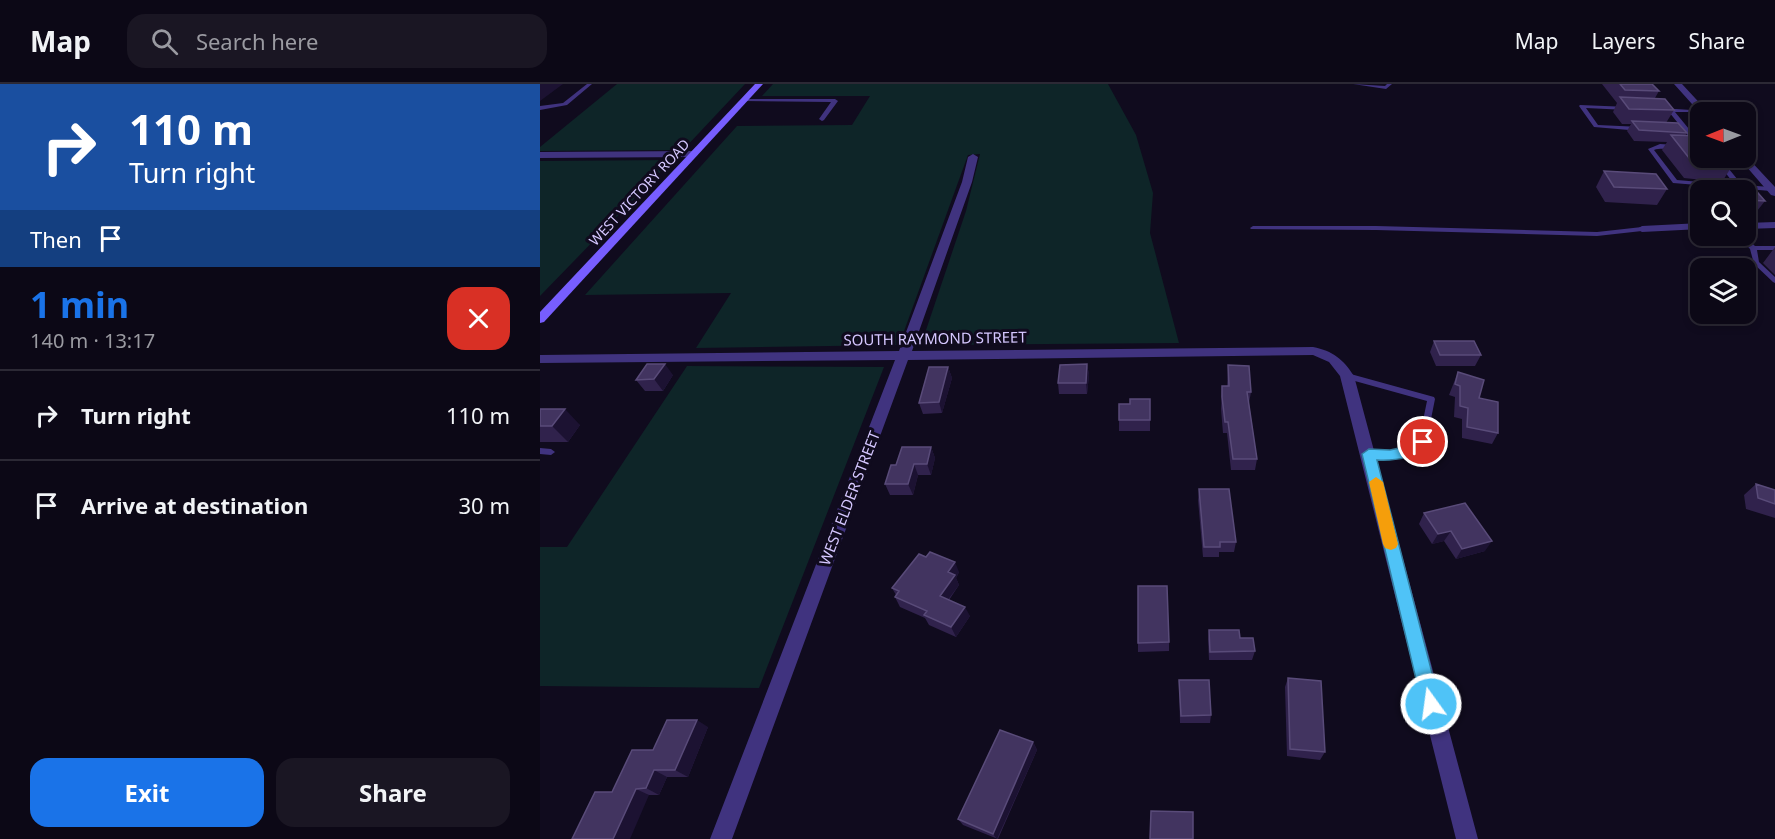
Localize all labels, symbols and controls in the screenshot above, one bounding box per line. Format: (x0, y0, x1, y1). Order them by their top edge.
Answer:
search box (127, 14, 547, 68)
text: Map (30, 22, 91, 60)
icon: search (148, 25, 181, 58)
text: Search here (196, 26, 318, 56)
text: Map (1515, 27, 1559, 55)
text: Layers (1592, 27, 1656, 55)
text: Share (1689, 27, 1745, 55)
text: 110 m (129, 100, 253, 157)
north arrow (1690, 102, 1756, 168)
map controls (1690, 102, 1756, 324)
icon: right (30, 108, 108, 186)
street label: WEST VICTORY ROAD (585, 135, 693, 249)
text: Turn right (129, 154, 255, 191)
button: search (1690, 180, 1756, 246)
icon: arrive (94, 222, 127, 255)
text: Then (30, 224, 82, 254)
button: layers (1690, 258, 1756, 324)
text: 1 min (30, 280, 129, 329)
button: close (447, 287, 510, 350)
street label: SOUTH RAYMOND STREET (843, 326, 1027, 350)
text: 140 m · 13:17 (30, 327, 155, 354)
icon: right (30, 399, 63, 432)
text: Turn right (81, 400, 191, 430)
text: 110 m (446, 400, 510, 430)
pin (1397, 416, 1448, 467)
icon: arrive (1406, 425, 1439, 458)
street label: WEST ELDER STREET (814, 427, 884, 568)
icon: arrive (30, 489, 63, 522)
text: Arrive at destination (81, 490, 308, 520)
text: 30 m (459, 490, 510, 520)
position arrow (1399, 672, 1463, 736)
button: Exit (30, 758, 264, 827)
button: Share (276, 758, 510, 827)

